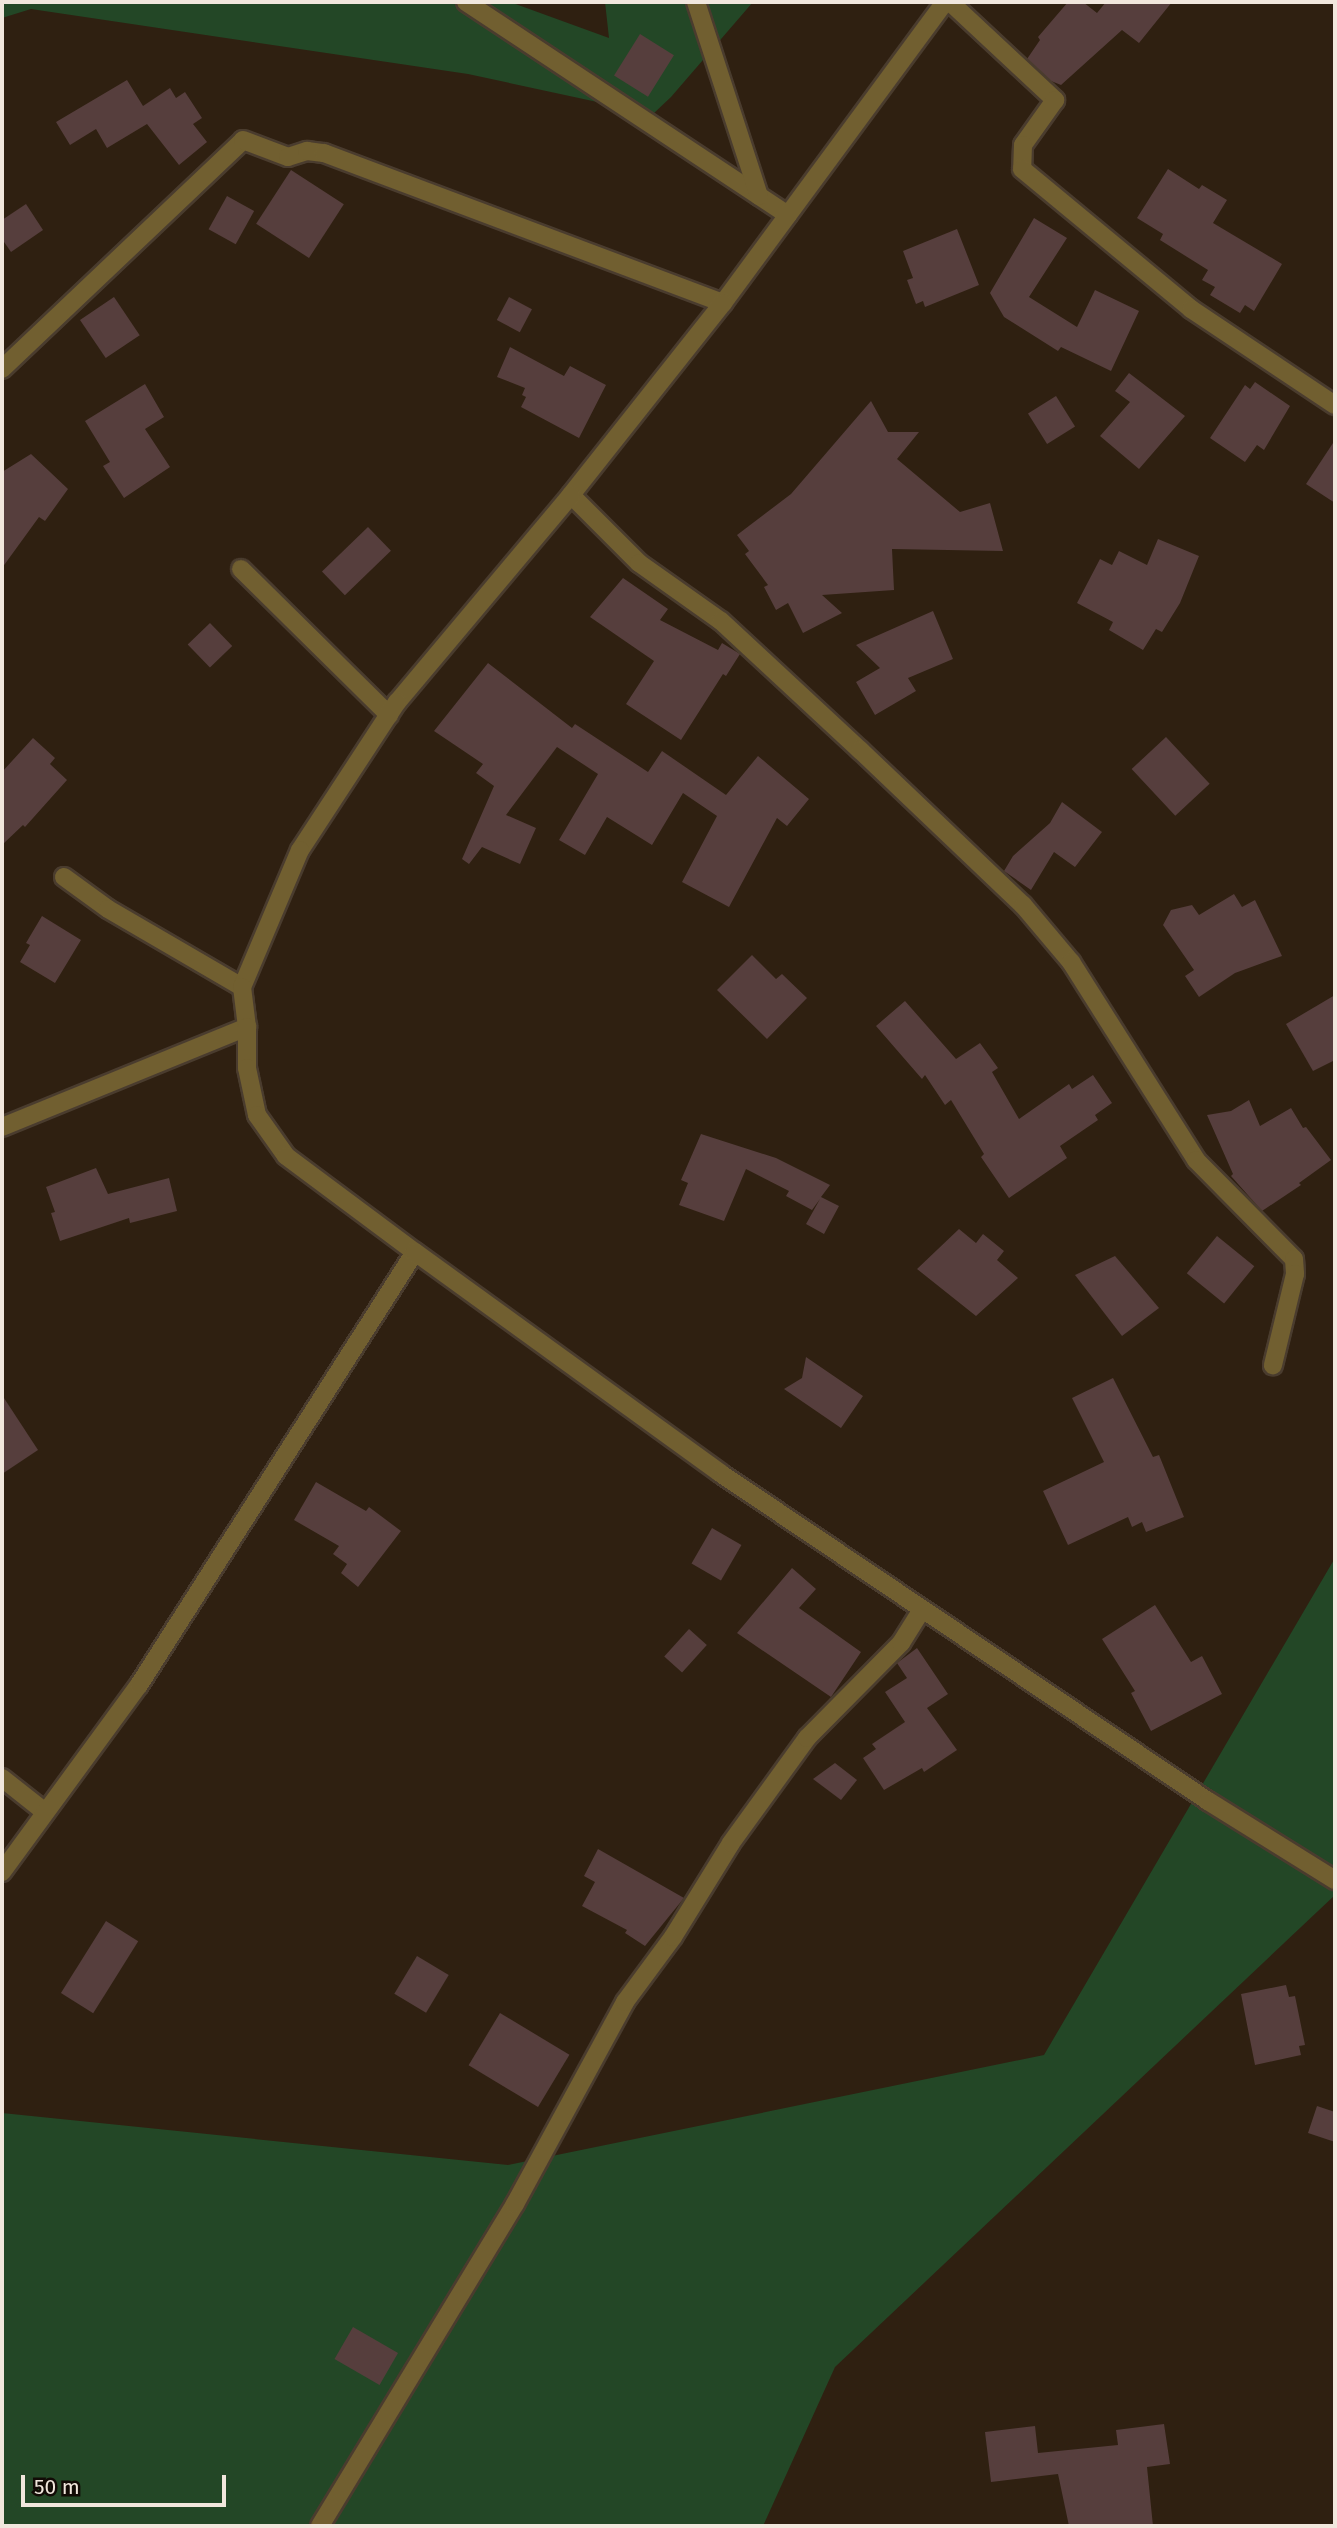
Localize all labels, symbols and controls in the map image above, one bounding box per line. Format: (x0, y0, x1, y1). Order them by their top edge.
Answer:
scale bar (24, 2462, 229, 2506)
text: 50 m (34, 2474, 80, 2500)

